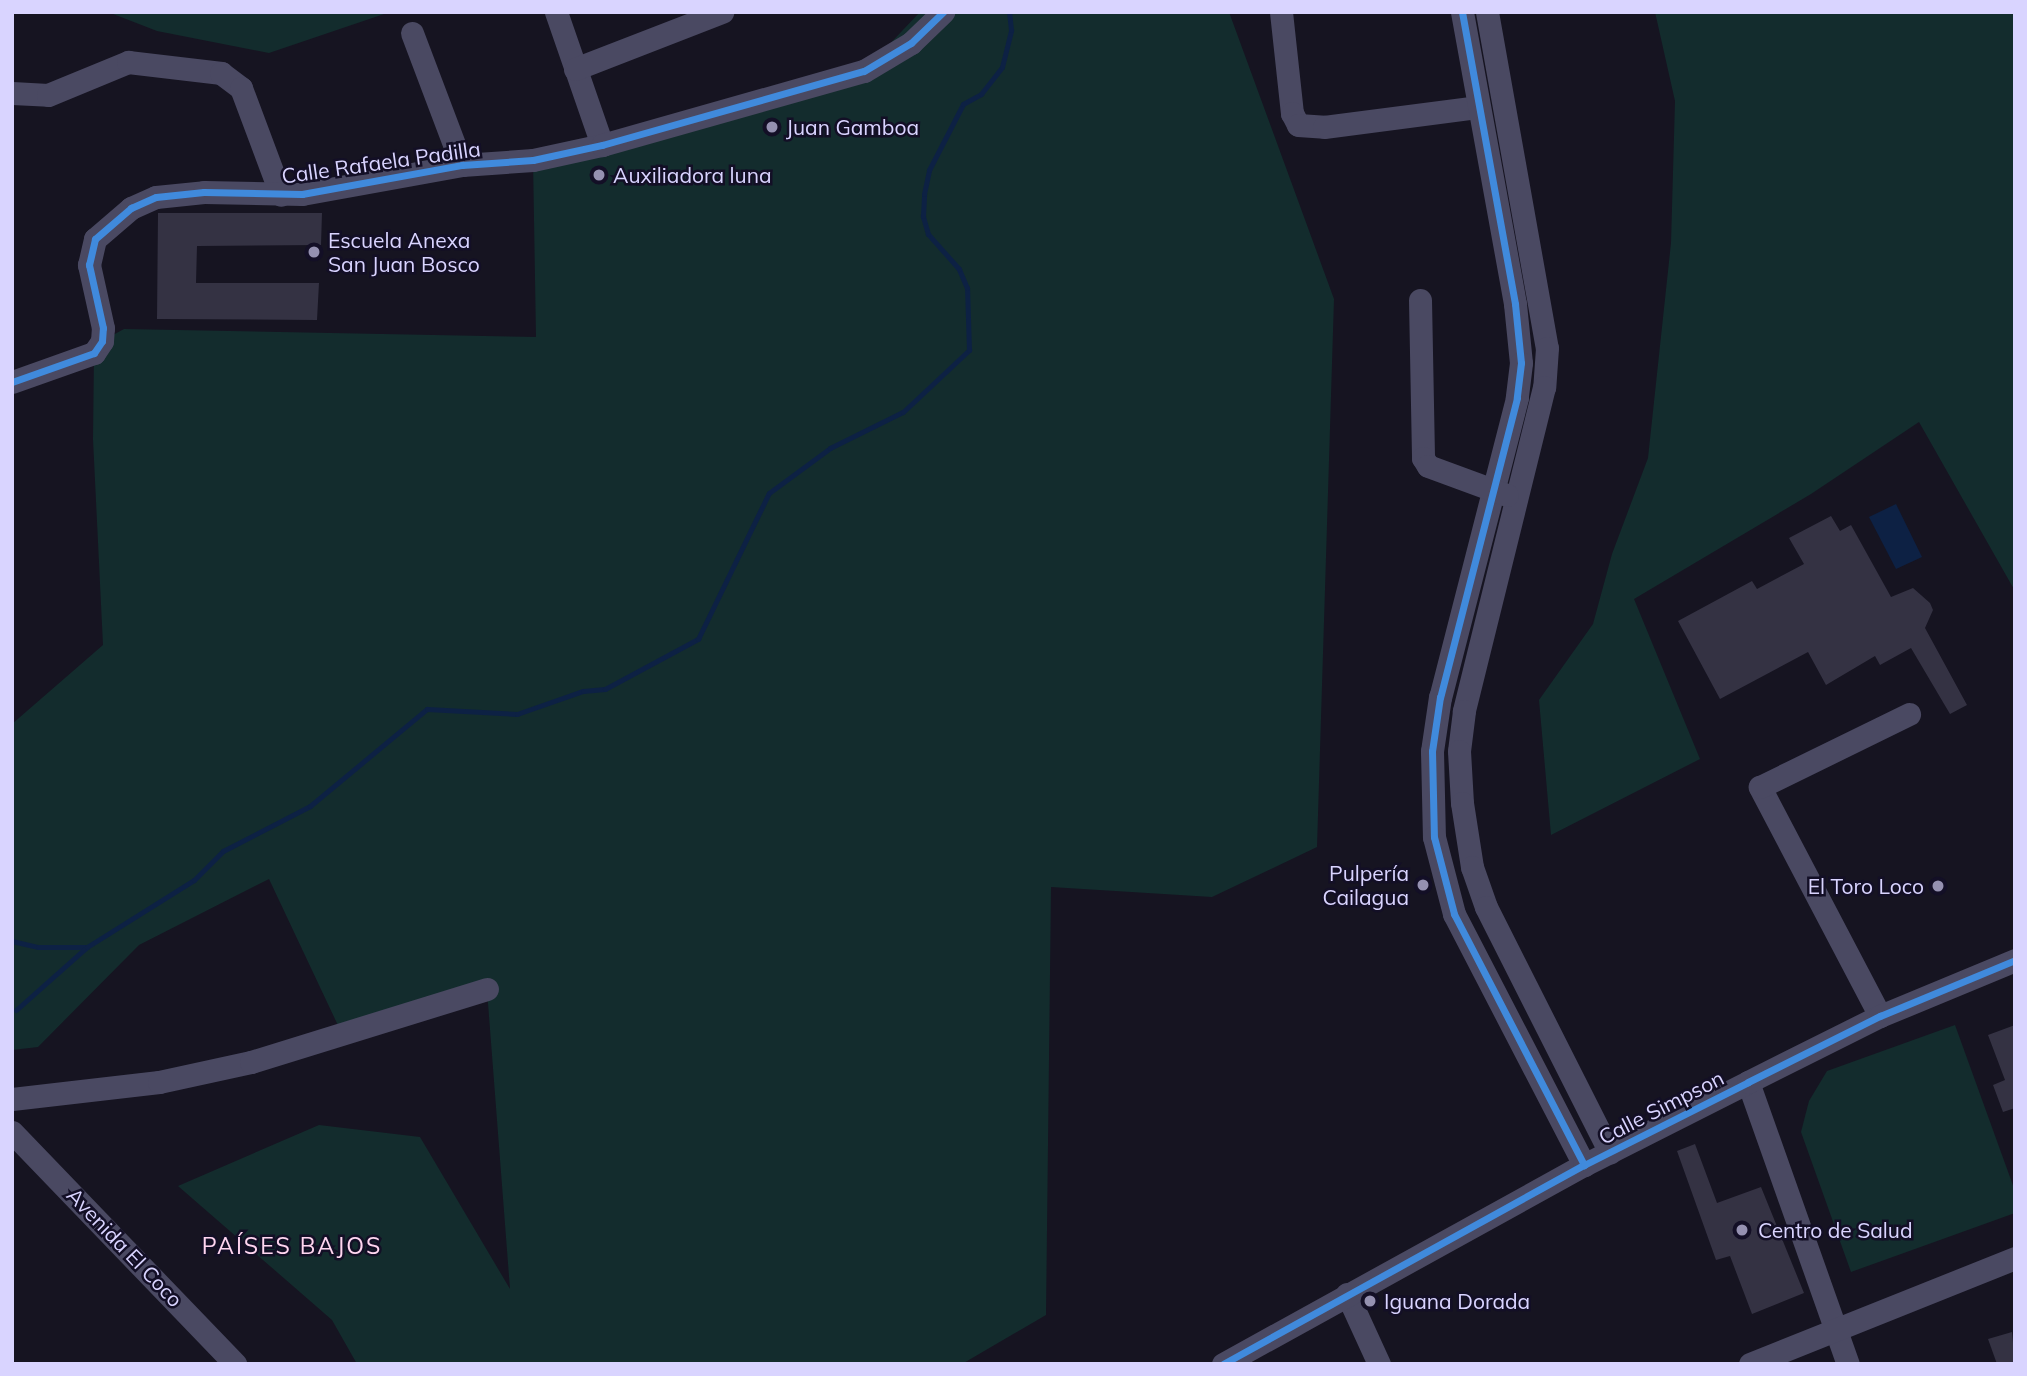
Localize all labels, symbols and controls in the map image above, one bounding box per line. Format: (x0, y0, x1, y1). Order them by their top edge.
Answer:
place label: Juan Gamboa (786, 114, 919, 140)
marker: Juan Gamboa (764, 119, 780, 135)
street label: Calle Rafaela Padilla (280, 136, 482, 188)
place label: Auxiliadora luna (613, 162, 772, 188)
marker: Auxiliadora luna (591, 167, 607, 183)
place label: Escuela Anexa San Juan Bosco (328, 227, 480, 277)
marker: Escuela Anexa San Juan Bosco (306, 244, 322, 260)
place label: Pulpería Cailagua (1322, 860, 1409, 910)
place label: El Toro Loco (1808, 873, 1924, 899)
marker: Pulpería Cailagua (1415, 877, 1431, 893)
marker: El Toro Loco (1930, 878, 1946, 894)
street label: Calle Simpson (1594, 1065, 1728, 1149)
street label: Avenida El Coco (62, 1182, 188, 1312)
place label: Centro de Salud (1758, 1217, 1913, 1243)
marker: Centro de Salud (1732, 1220, 1752, 1240)
district label: PAÍSES BAJOS (203, 1232, 381, 1260)
place label: Iguana Dorada (1384, 1288, 1530, 1314)
marker: Iguana Dorada (1362, 1293, 1378, 1309)

